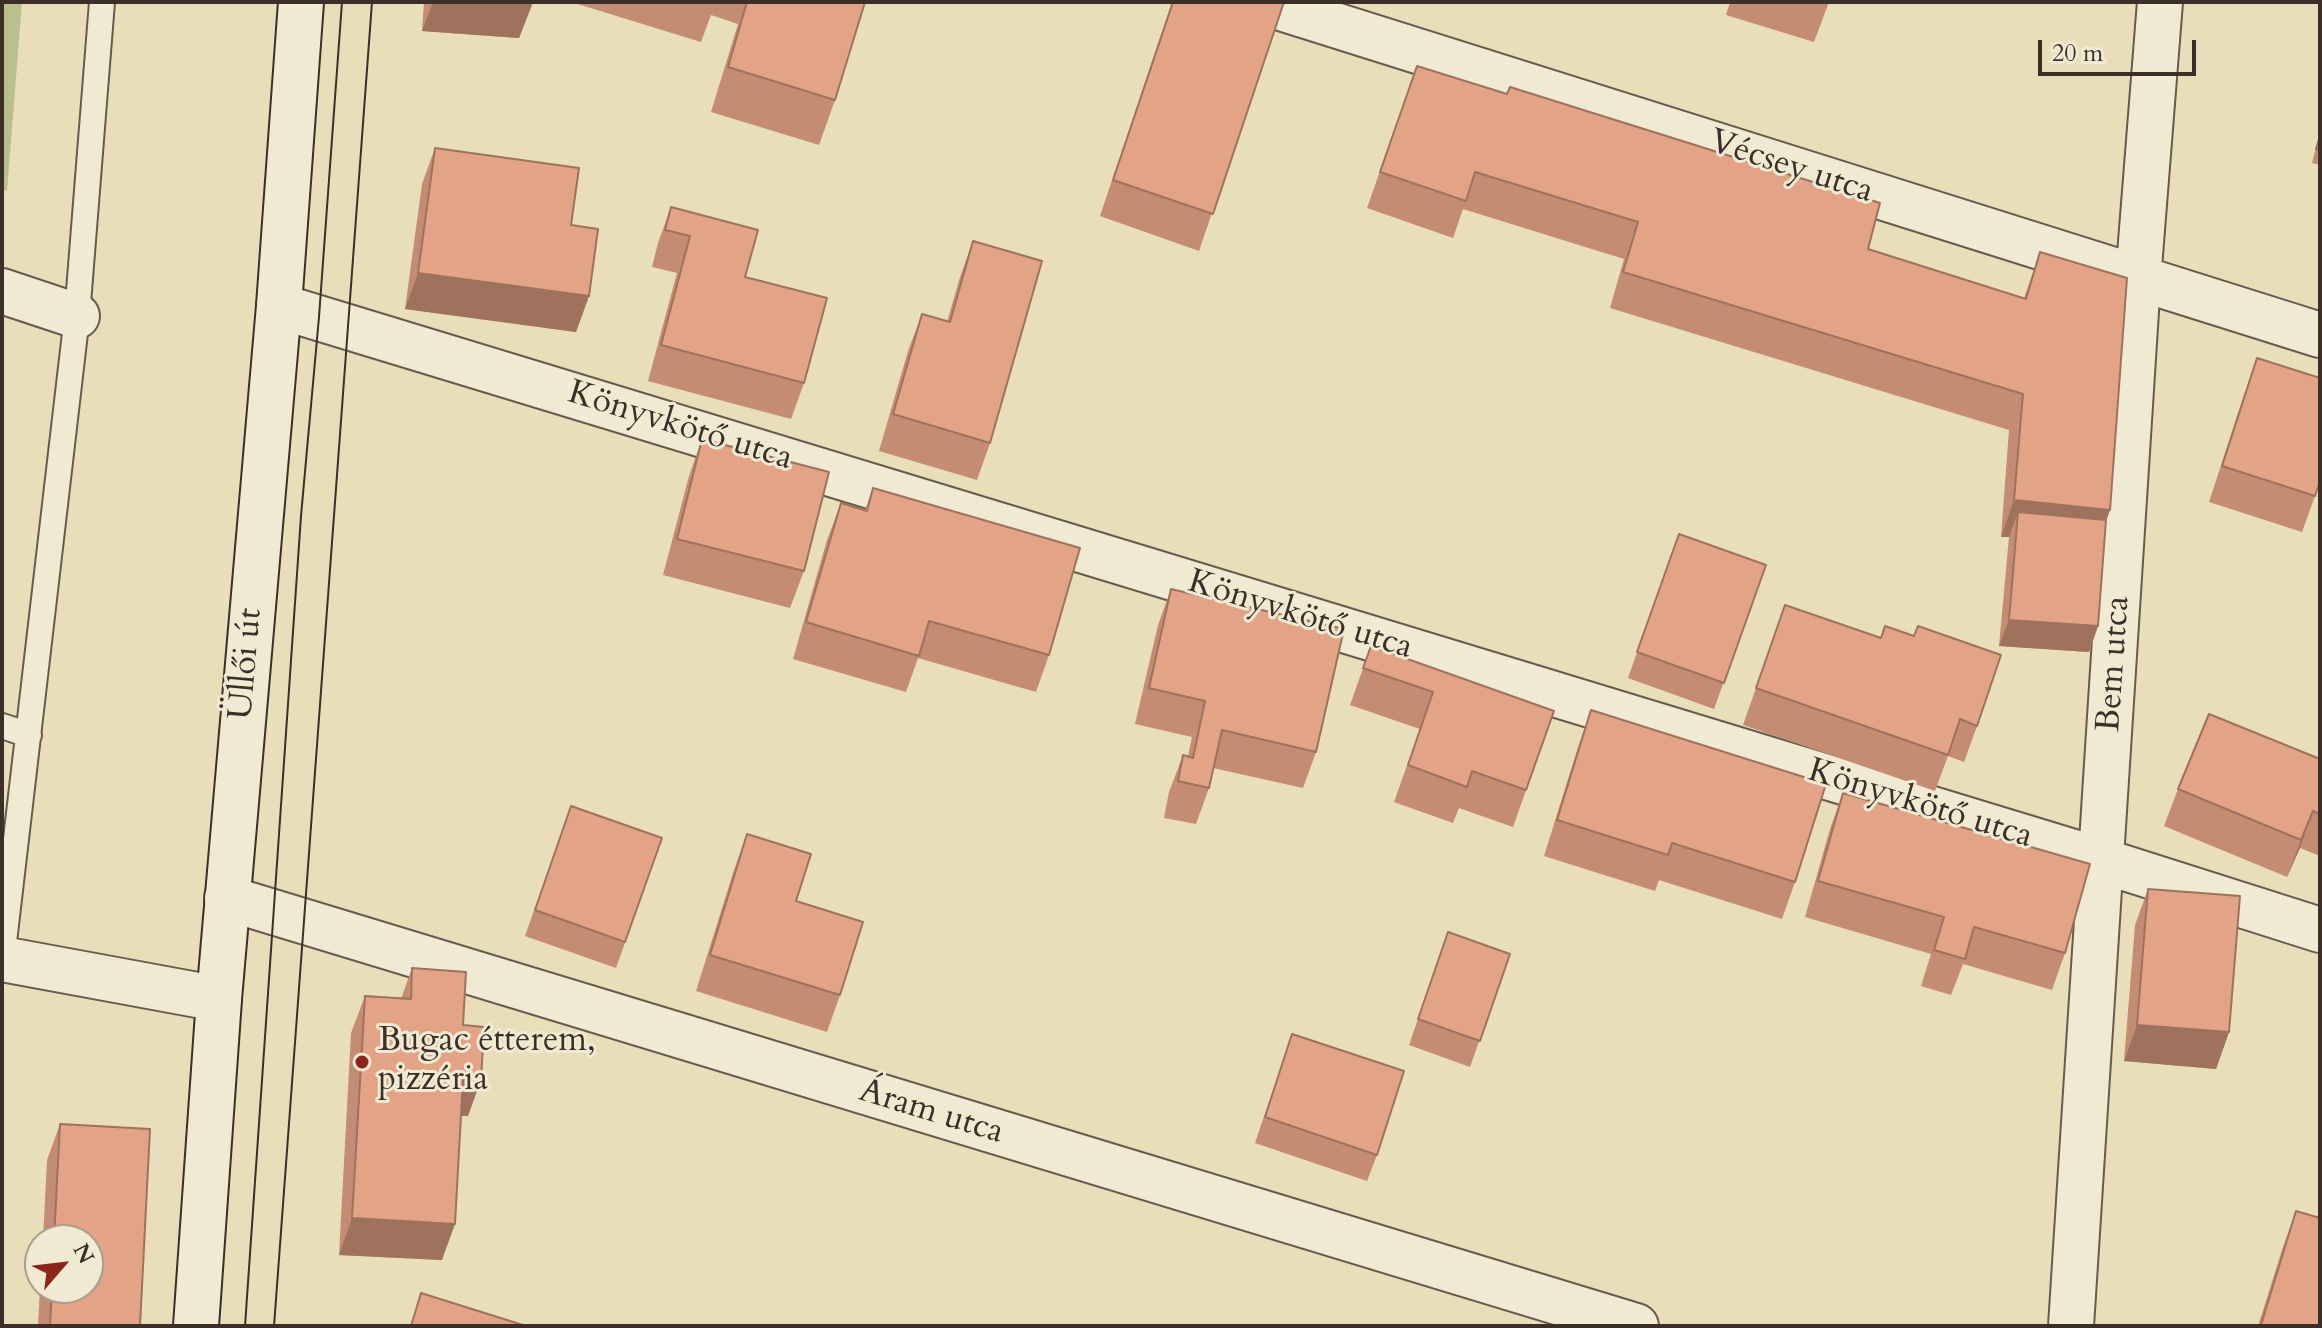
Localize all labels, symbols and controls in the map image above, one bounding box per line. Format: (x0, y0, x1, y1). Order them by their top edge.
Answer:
scale bar (2042, 24, 2200, 74)
text: 20 m (2052, 37, 2103, 70)
street label: Vécsey utca (1704, 122, 1878, 214)
street label: Könyvkötő utca (563, 373, 797, 481)
street label: Könyvkötő utca (1183, 562, 1417, 670)
street label: Bem utca (2090, 595, 2140, 733)
street label: Üllői út (222, 607, 272, 721)
street label: Könyvkötő utca (1803, 751, 2037, 859)
place label: Bugac étterem, pizzéria (378, 1022, 596, 1102)
marker: Bugac étterem, pizzéria (353, 1053, 371, 1071)
street label: Áram utca (854, 1072, 1008, 1154)
north arrow (24, 1224, 104, 1304)
text: N (66, 1238, 101, 1269)

